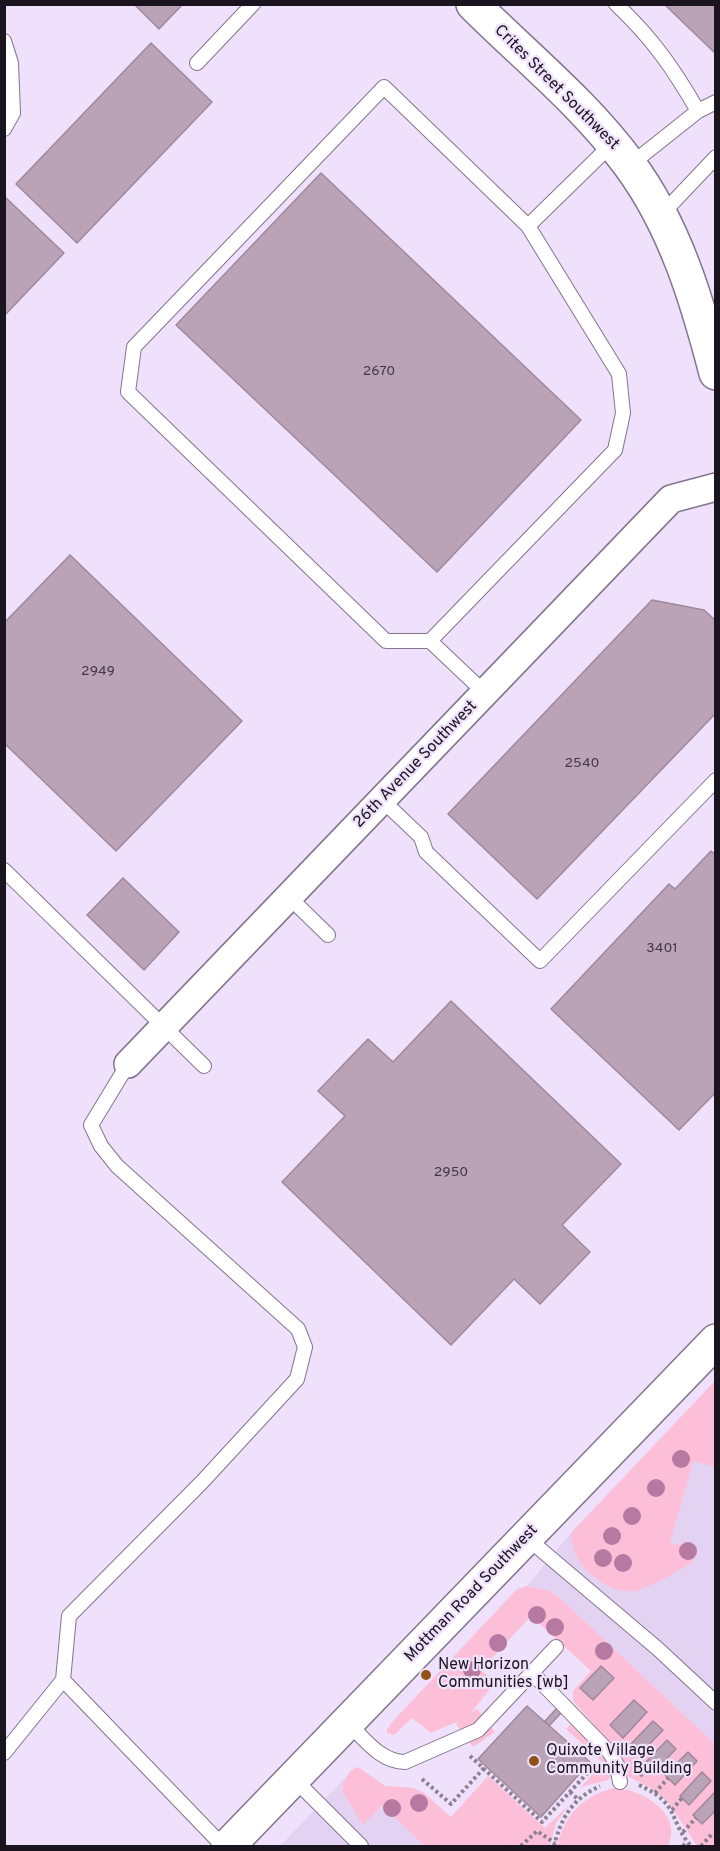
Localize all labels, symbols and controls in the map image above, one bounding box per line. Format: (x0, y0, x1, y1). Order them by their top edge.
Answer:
street label: Crites Street Southwest (489, 21, 623, 155)
house number: 2670 (363, 364, 395, 380)
house number: 2949 (81, 664, 115, 680)
street label: 26th Avenue Southwest (350, 697, 482, 833)
house number: 2540 (564, 756, 600, 772)
house number: 3401 (646, 941, 678, 957)
house number: 2950 (434, 1165, 468, 1181)
street label: Mottman Road Southwest (401, 1521, 543, 1667)
place label: New Horizon Communities [wb] (438, 1656, 569, 1694)
marker: New Horizon Communities [wb] (419, 1668, 433, 1682)
place label: Quixote Village Community Building (546, 1742, 692, 1780)
marker: Quixote Village Community Building (527, 1754, 541, 1768)

